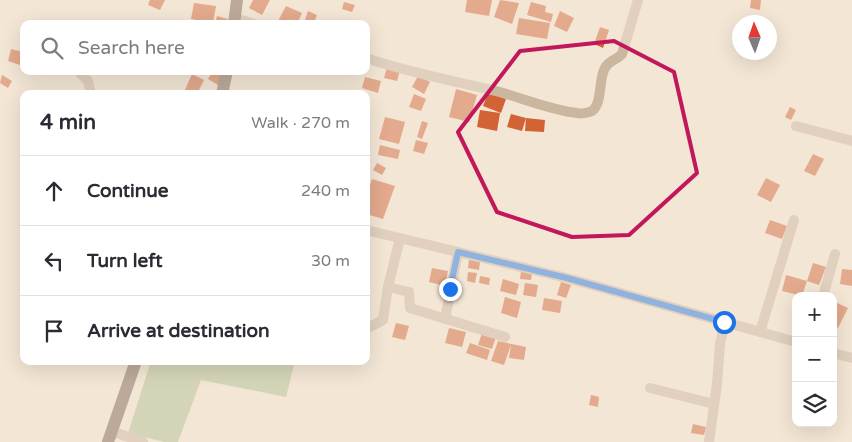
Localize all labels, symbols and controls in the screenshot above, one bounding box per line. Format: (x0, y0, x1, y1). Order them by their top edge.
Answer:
north arrow (732, 15, 777, 60)
search box (20, 20, 370, 75)
icon: search (38, 34, 66, 62)
text: Search here (78, 37, 185, 59)
text: 4 min (40, 110, 96, 135)
text: Walk · 270 m (251, 113, 350, 133)
icon: ahead (40, 177, 68, 205)
text: Continue (87, 180, 169, 202)
text: 240 m (301, 181, 350, 201)
icon: left (40, 247, 68, 275)
text: Turn left (87, 250, 163, 272)
text: 30 m (311, 251, 350, 271)
route end (439, 278, 462, 301)
map controls (792, 292, 837, 427)
button: + (792, 292, 837, 337)
route start (713, 311, 736, 334)
icon: arrive (40, 317, 68, 345)
text: Arrive at destination (87, 320, 270, 342)
button: − (792, 337, 837, 382)
button: layers (792, 382, 837, 427)

